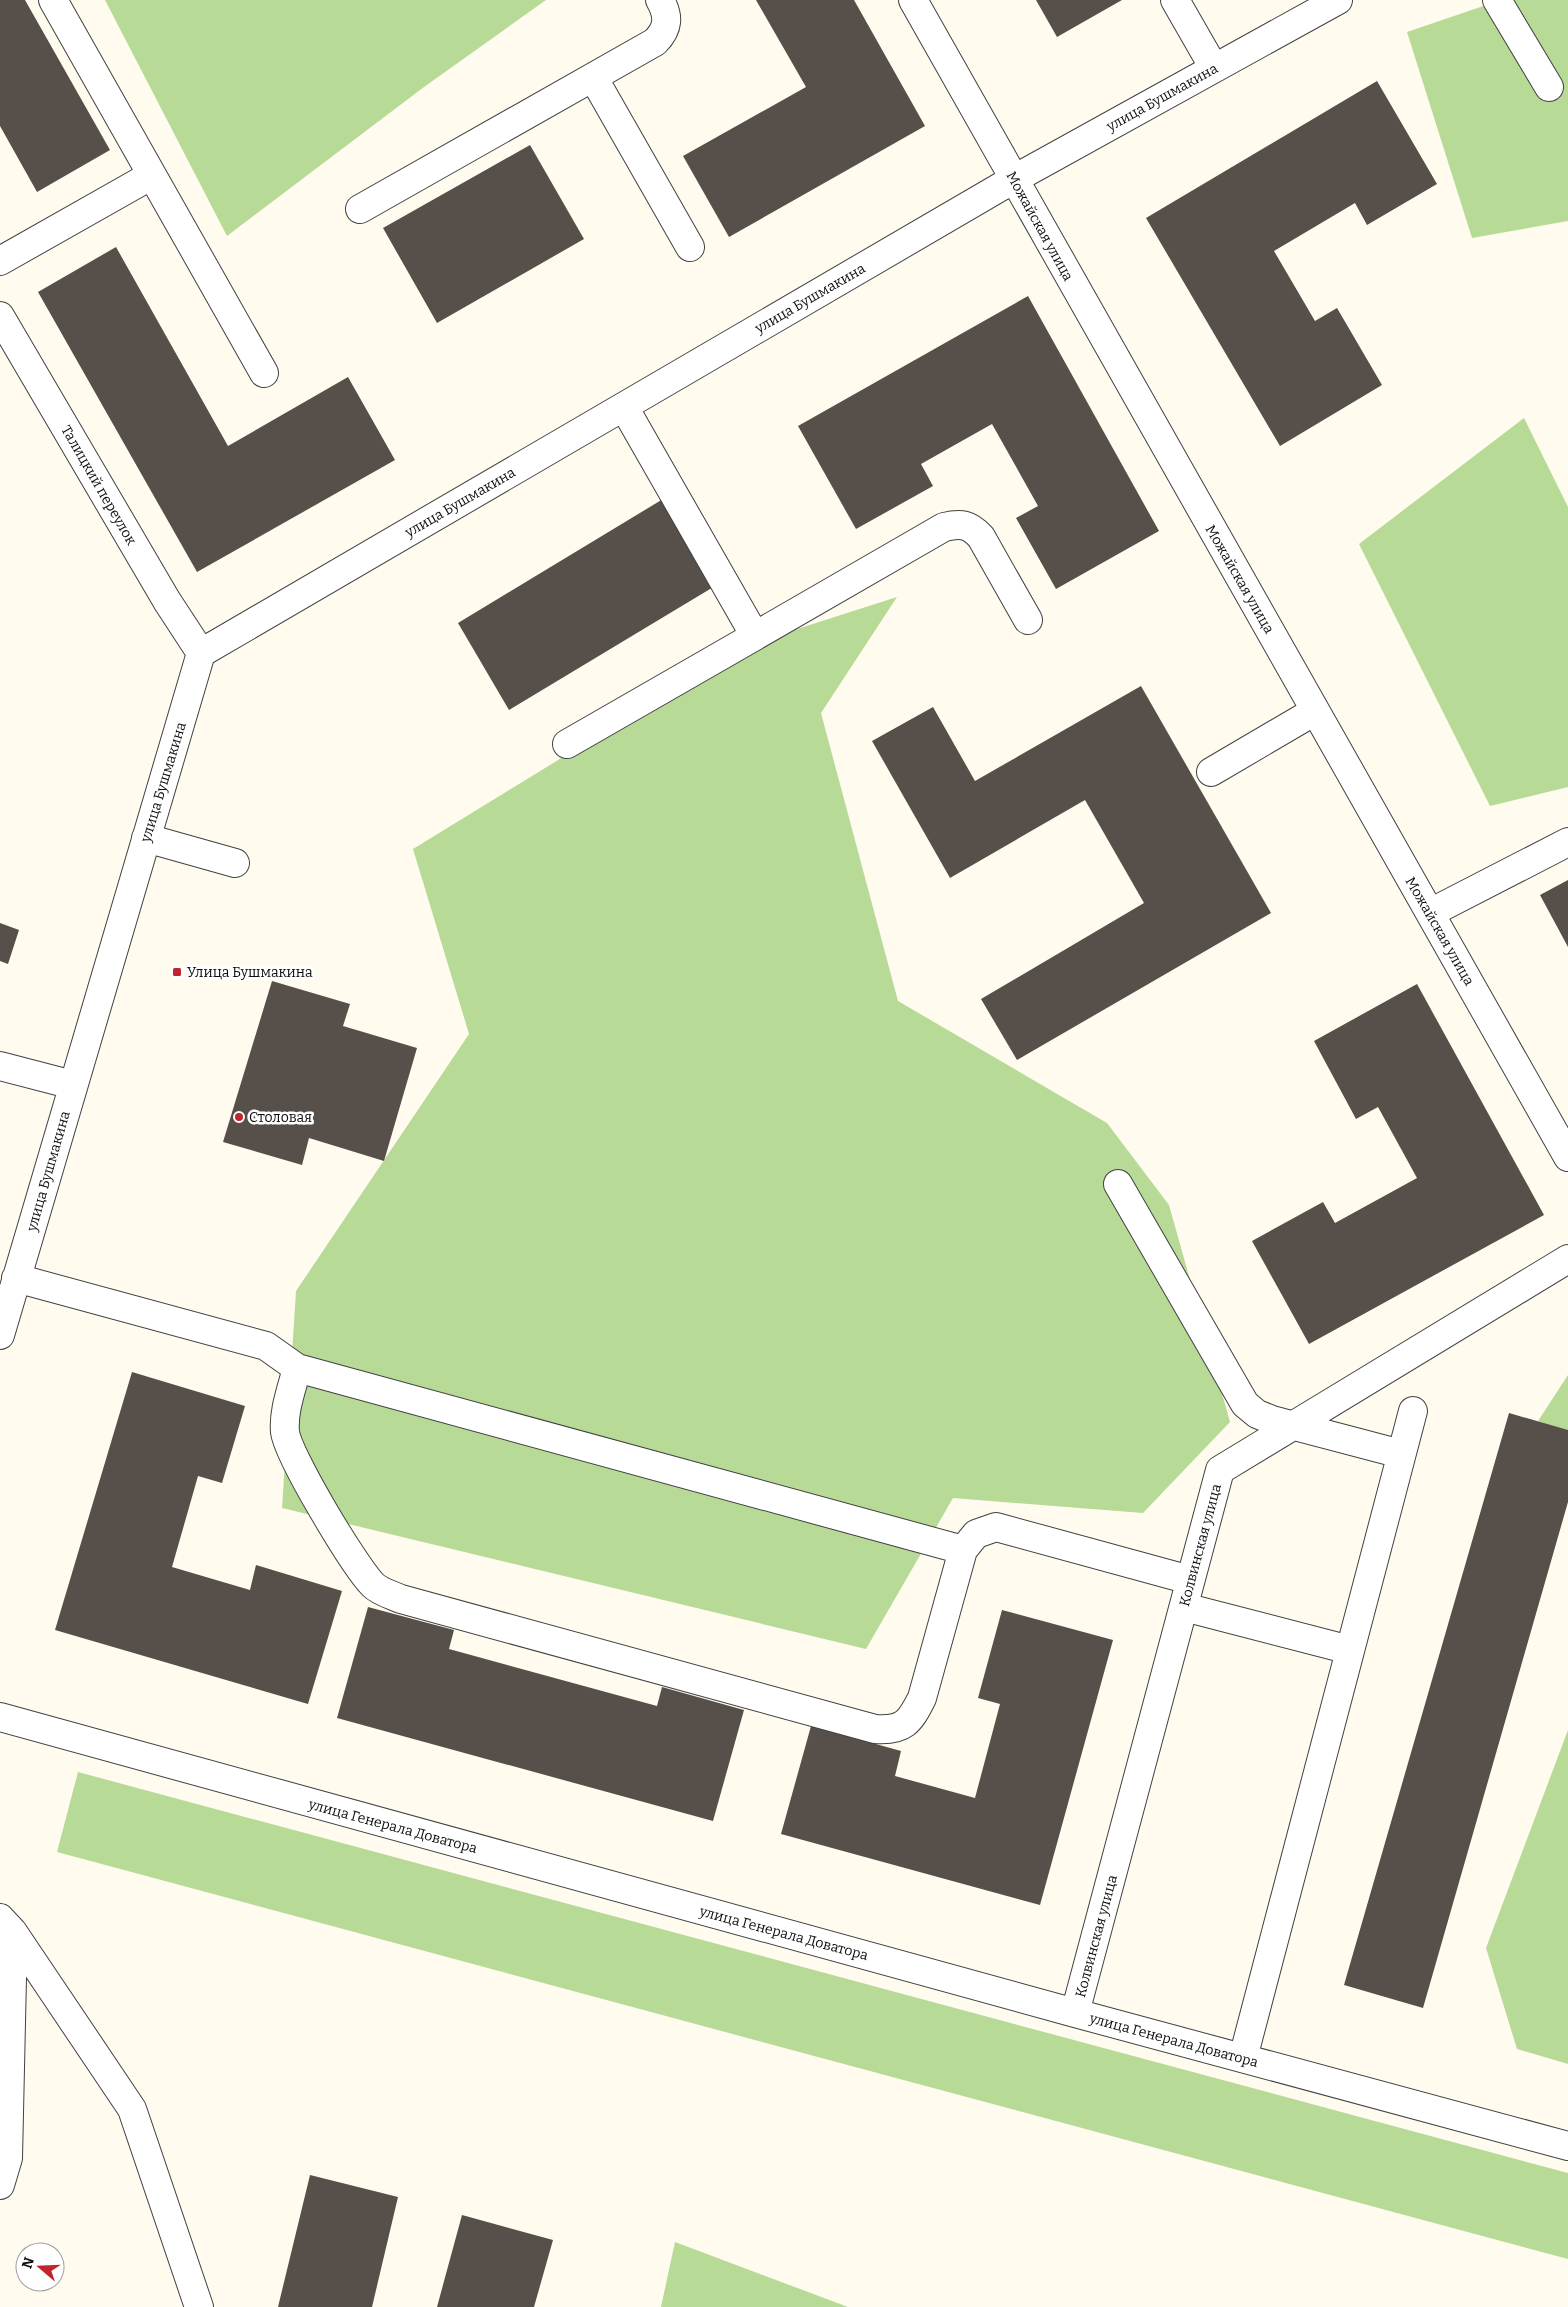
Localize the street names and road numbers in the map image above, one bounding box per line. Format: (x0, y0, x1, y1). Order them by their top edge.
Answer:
street label: улица Бушмакина (1103, 60, 1221, 136)
street label: Можайская улица (1002, 169, 1077, 284)
street label: улица Бушмакина (751, 260, 869, 337)
street label: Талицкий переулок (57, 422, 140, 549)
street label: улица Бушмакина (401, 464, 519, 541)
street label: Можайская улица (1202, 522, 1278, 637)
street label: улица Бушмакина (137, 720, 190, 845)
street label: Можайская улица (1402, 874, 1478, 989)
street label: улица Бушмакина (23, 1109, 74, 1234)
street label: Колвинская улица (1176, 1482, 1225, 1608)
street label: улица Генерала Доватора (306, 1796, 479, 1857)
street label: Колвинская улица (1072, 1873, 1121, 1999)
street label: улица Генерала Доватора (697, 1903, 870, 1964)
street label: улица Генерала Доватора (1087, 2010, 1260, 2071)

